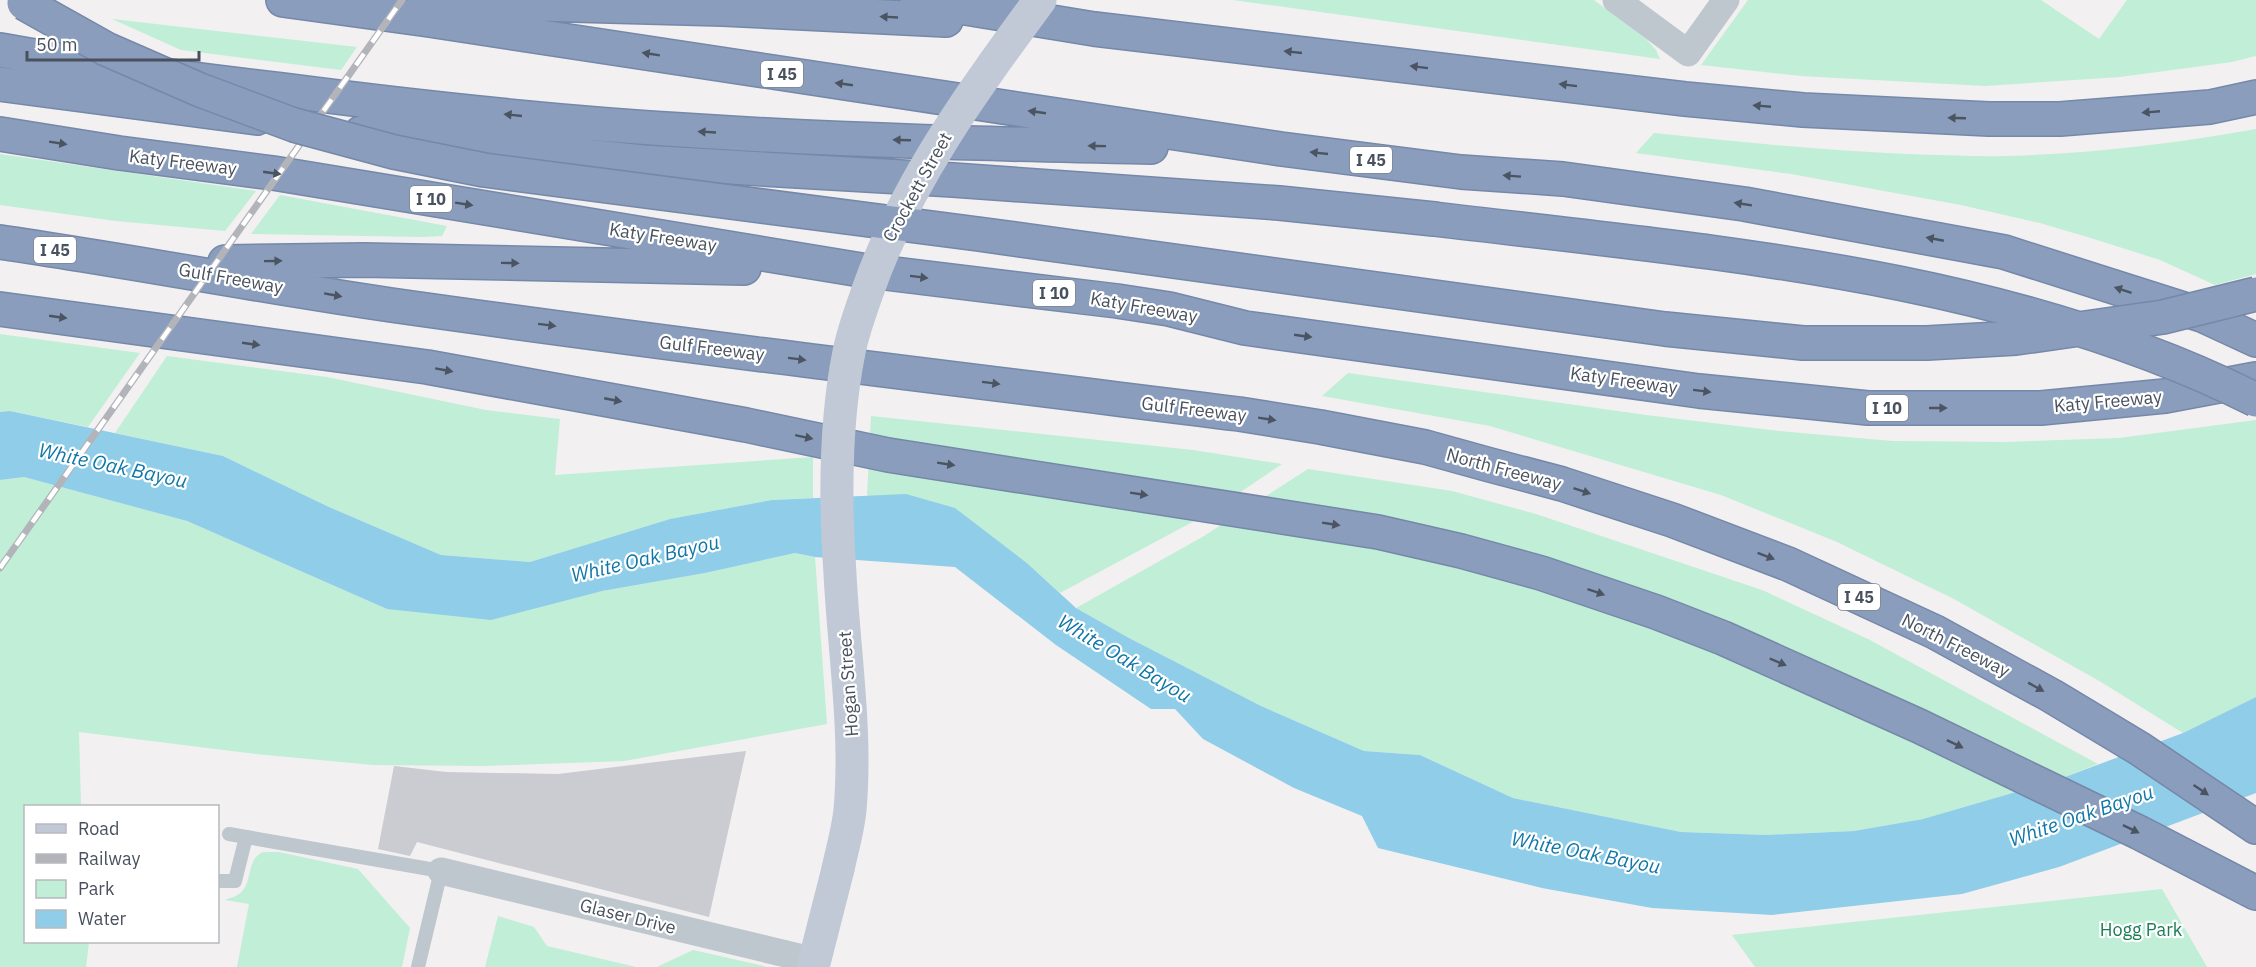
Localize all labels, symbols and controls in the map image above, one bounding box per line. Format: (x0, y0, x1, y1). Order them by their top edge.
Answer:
one-way arrow (879, 13, 898, 22)
scale bar (27, 24, 200, 62)
text: 50 m (36, 33, 78, 56)
one-way arrow (1284, 47, 1303, 57)
one-way arrow (641, 49, 660, 58)
road number: I 45 (761, 61, 803, 87)
one-way arrow (1409, 62, 1428, 71)
one-way arrow (834, 79, 853, 88)
one-way arrow (1559, 80, 1578, 90)
one-way arrow (1753, 101, 1772, 111)
one-way arrow (2142, 107, 2161, 117)
one-way arrow (1027, 108, 1046, 117)
one-way arrow (503, 110, 522, 120)
one-way arrow (1947, 113, 1966, 123)
one-way arrow (698, 127, 717, 136)
street label: Crockett Street (877, 128, 957, 246)
one-way arrow (893, 136, 912, 145)
one-way arrow (48, 139, 67, 148)
one-way arrow (1087, 141, 1106, 151)
street label: Katy Freeway (128, 144, 238, 180)
road number: I 45 (1350, 147, 1392, 173)
one-way arrow (1310, 148, 1329, 158)
one-way arrow (262, 168, 281, 177)
one-way arrow (1502, 171, 1521, 180)
road number: I 10 (410, 186, 452, 212)
one-way arrow (1734, 199, 1753, 208)
one-way arrow (455, 200, 474, 209)
street label: Katy Freeway (608, 217, 718, 257)
one-way arrow (1925, 234, 1944, 243)
road number: I 45 (34, 237, 76, 263)
street label: Gulf Freeway (177, 257, 285, 299)
one-way arrow (263, 257, 282, 266)
one-way arrow (500, 258, 519, 268)
one-way arrow (909, 272, 928, 282)
road number: I 10 (1033, 280, 1075, 306)
one-way arrow (2114, 285, 2132, 294)
street label: Katy Freeway (1089, 286, 1199, 328)
one-way arrow (324, 291, 343, 300)
one-way arrow (49, 312, 68, 322)
one-way arrow (537, 321, 556, 330)
street label: Gulf Freeway (658, 330, 766, 366)
one-way arrow (1294, 331, 1313, 341)
one-way arrow (242, 339, 261, 348)
one-way arrow (788, 355, 807, 364)
street label: Katy Freeway (1569, 361, 1679, 399)
one-way arrow (435, 366, 454, 375)
one-way arrow (981, 379, 1000, 388)
street label: Katy Freeway (2053, 385, 2163, 417)
one-way arrow (1693, 386, 1712, 396)
street label: Gulf Freeway (1140, 391, 1248, 427)
road number: I 10 (1866, 395, 1908, 421)
one-way arrow (603, 396, 622, 405)
one-way arrow (1929, 403, 1948, 413)
one-way arrow (1258, 414, 1277, 423)
one-way arrow (795, 433, 814, 442)
water label: White Oak Bayou (36, 436, 190, 494)
street label: North Freeway (1444, 443, 1564, 495)
one-way arrow (937, 459, 956, 468)
one-way arrow (1573, 487, 1591, 496)
one-way arrow (1129, 489, 1148, 498)
one-way arrow (1322, 520, 1341, 529)
water label: White Oak Bayou (568, 528, 722, 588)
one-way arrow (1758, 551, 1776, 561)
road number: I 45 (1838, 584, 1880, 610)
one-way arrow (1587, 588, 1605, 597)
water label: White Oak Bayou (1053, 607, 1197, 709)
street label: North Freeway (1898, 608, 2014, 682)
street label: Hogan Street (833, 630, 863, 738)
one-way arrow (1769, 658, 1787, 667)
one-way arrow (2028, 682, 2045, 692)
one-way arrow (1947, 739, 1964, 748)
water label: White Oak Bayou (2005, 778, 2157, 852)
one-way arrow (2193, 784, 2209, 795)
legend (24, 805, 219, 943)
text: Road (78, 817, 119, 840)
water label: White Oak Bayou (1509, 824, 1663, 880)
one-way arrow (2122, 824, 2139, 833)
text: Railway (78, 847, 140, 870)
text: Park (78, 877, 115, 900)
street label: Glaser Drive (578, 893, 679, 939)
text: Water (78, 907, 127, 930)
park label: Hogg Park (2100, 918, 2183, 941)

